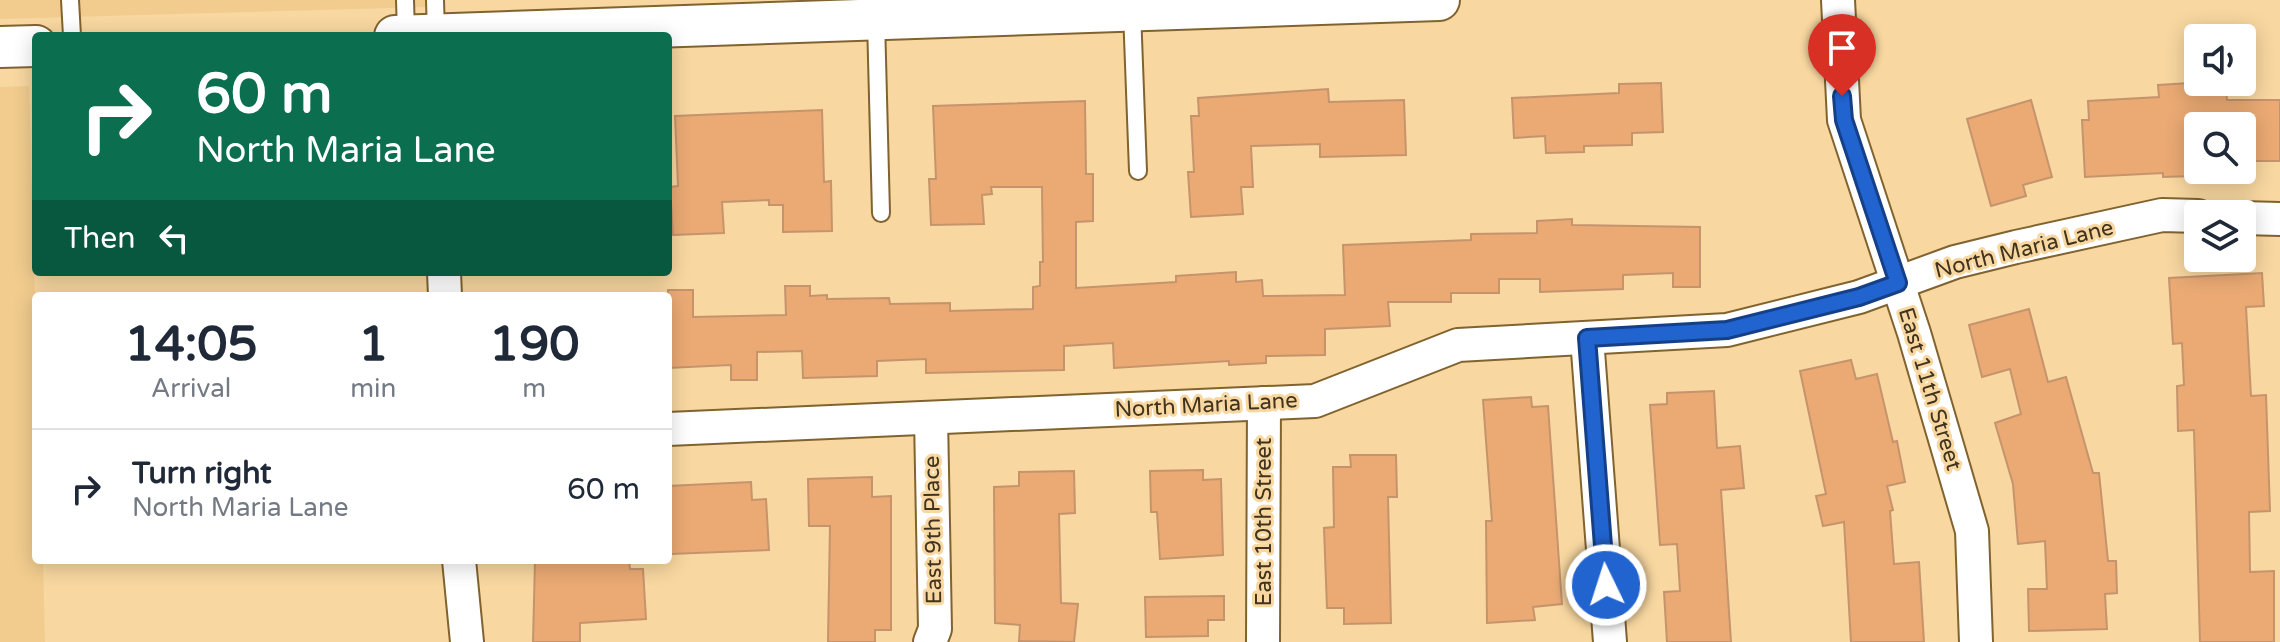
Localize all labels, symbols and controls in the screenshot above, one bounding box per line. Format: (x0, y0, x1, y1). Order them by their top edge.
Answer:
pin (1808, 14.0, 1876, 96)
map controls (2184, 24, 2256, 272)
button: sound (2184, 24, 2256, 96)
icon: arrive (1820, 26, 1864, 70)
text: 60 m (196, 61, 332, 128)
icon: right (64, 64, 168, 168)
button: search (2184, 112, 2256, 184)
text: North Maria Lane (196, 129, 496, 172)
button: layers (2184, 200, 2256, 272)
street label: North Maria Lane (1932, 214, 2116, 284)
icon: left (152, 216, 196, 260)
text: Then (64, 220, 136, 257)
street label: East 11th Street (1893, 304, 1967, 474)
text: 14:05 (125, 316, 258, 374)
text: 1 (358, 316, 388, 374)
text: 190 (489, 316, 579, 374)
text: Arrival (151, 373, 231, 404)
text: min (350, 373, 396, 404)
text: m (522, 373, 546, 404)
street label: North Maria Lane (1114, 387, 1298, 423)
street label: East 10th Street (1251, 438, 1277, 606)
text: Turn right (132, 455, 272, 492)
street label: East 9th Place (919, 455, 947, 605)
icon: right (64, 467, 108, 511)
text: 60 m (567, 471, 640, 508)
text: North Maria Lane (132, 492, 348, 523)
position arrow (1564, 543, 1648, 627)

